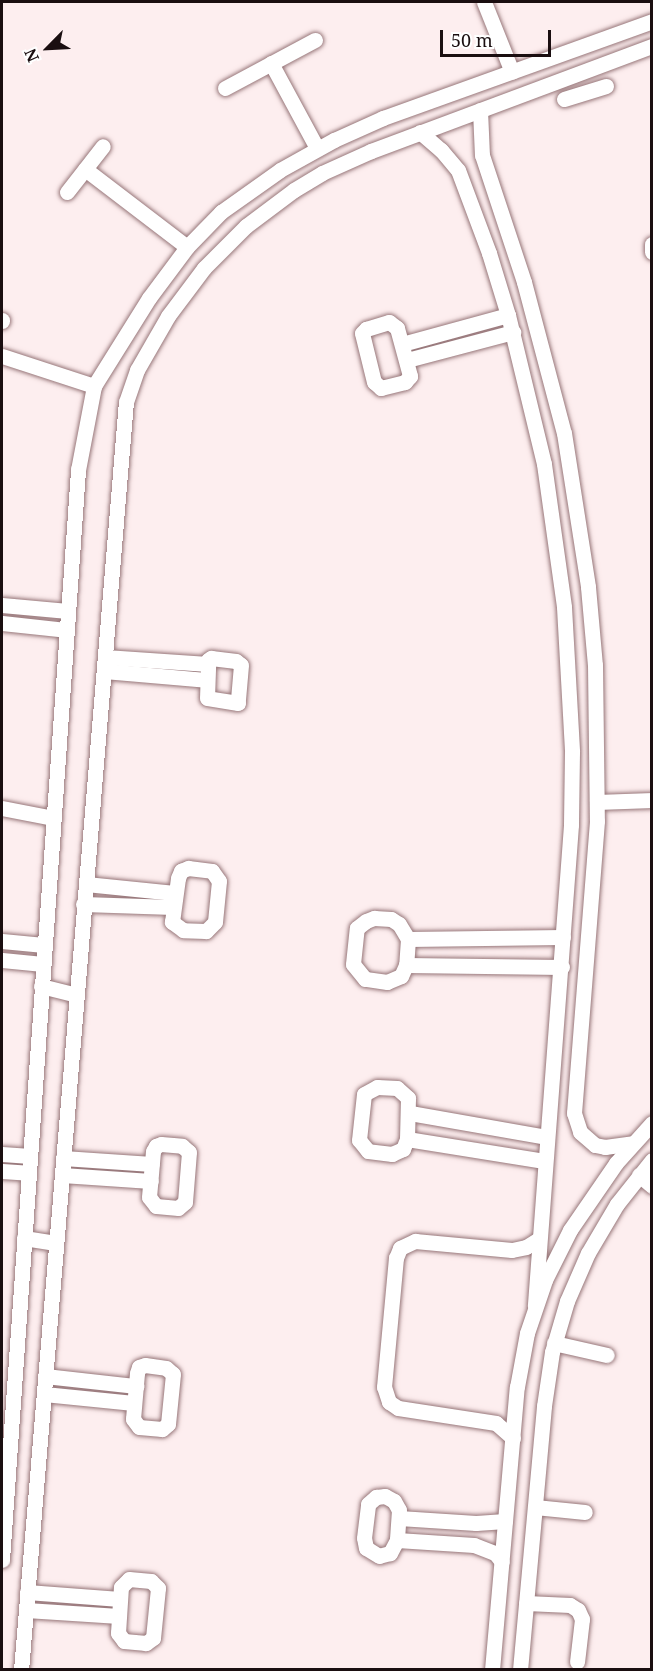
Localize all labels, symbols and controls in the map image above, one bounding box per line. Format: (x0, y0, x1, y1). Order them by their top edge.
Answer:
north arrow (18, 18, 78, 78)
scale bar (443, 18, 554, 56)
text: 50 m (451, 28, 493, 52)
text: N (19, 45, 44, 66)

